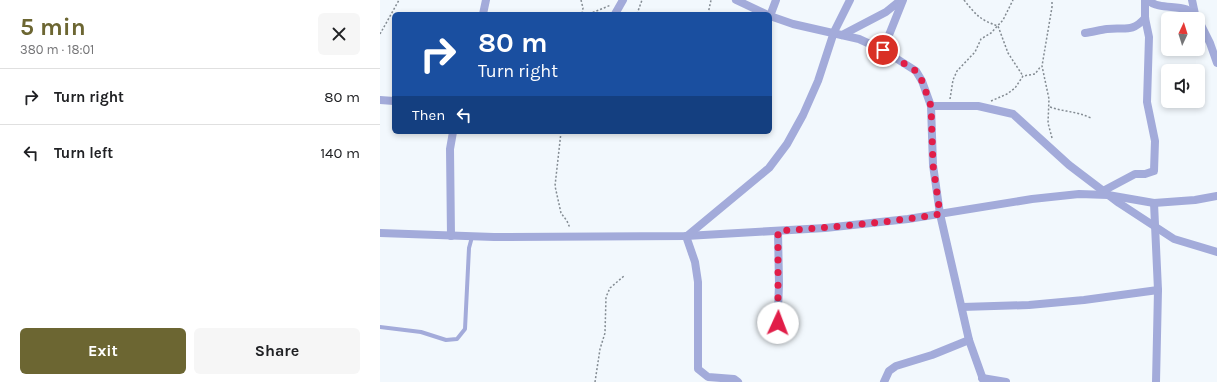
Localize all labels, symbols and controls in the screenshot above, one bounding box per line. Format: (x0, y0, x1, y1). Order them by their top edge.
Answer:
north arrow (1161, 12, 1205, 56)
map controls (1161, 12, 1205, 108)
text: 5 min (20, 13, 86, 41)
button: close (318, 13, 360, 55)
text: 80 m (478, 26, 547, 59)
icon: right (412, 28, 464, 80)
pin (866, 33, 900, 67)
icon: arrive (872, 39, 894, 61)
text: 380 m · 18:01 (20, 42, 94, 57)
text: Turn right (478, 60, 558, 82)
button: sound (1161, 64, 1205, 108)
icon: right (20, 86, 42, 108)
text: Turn right (54, 88, 124, 106)
text: 80 m (324, 88, 360, 106)
icon: left (453, 104, 475, 126)
text: Then (412, 106, 445, 124)
icon: left (20, 142, 42, 164)
text: Turn left (54, 144, 113, 162)
text: 140 m (320, 144, 360, 162)
position arrow (757, 302, 799, 344)
button: Exit (20, 328, 186, 374)
button: Share (194, 328, 360, 374)

